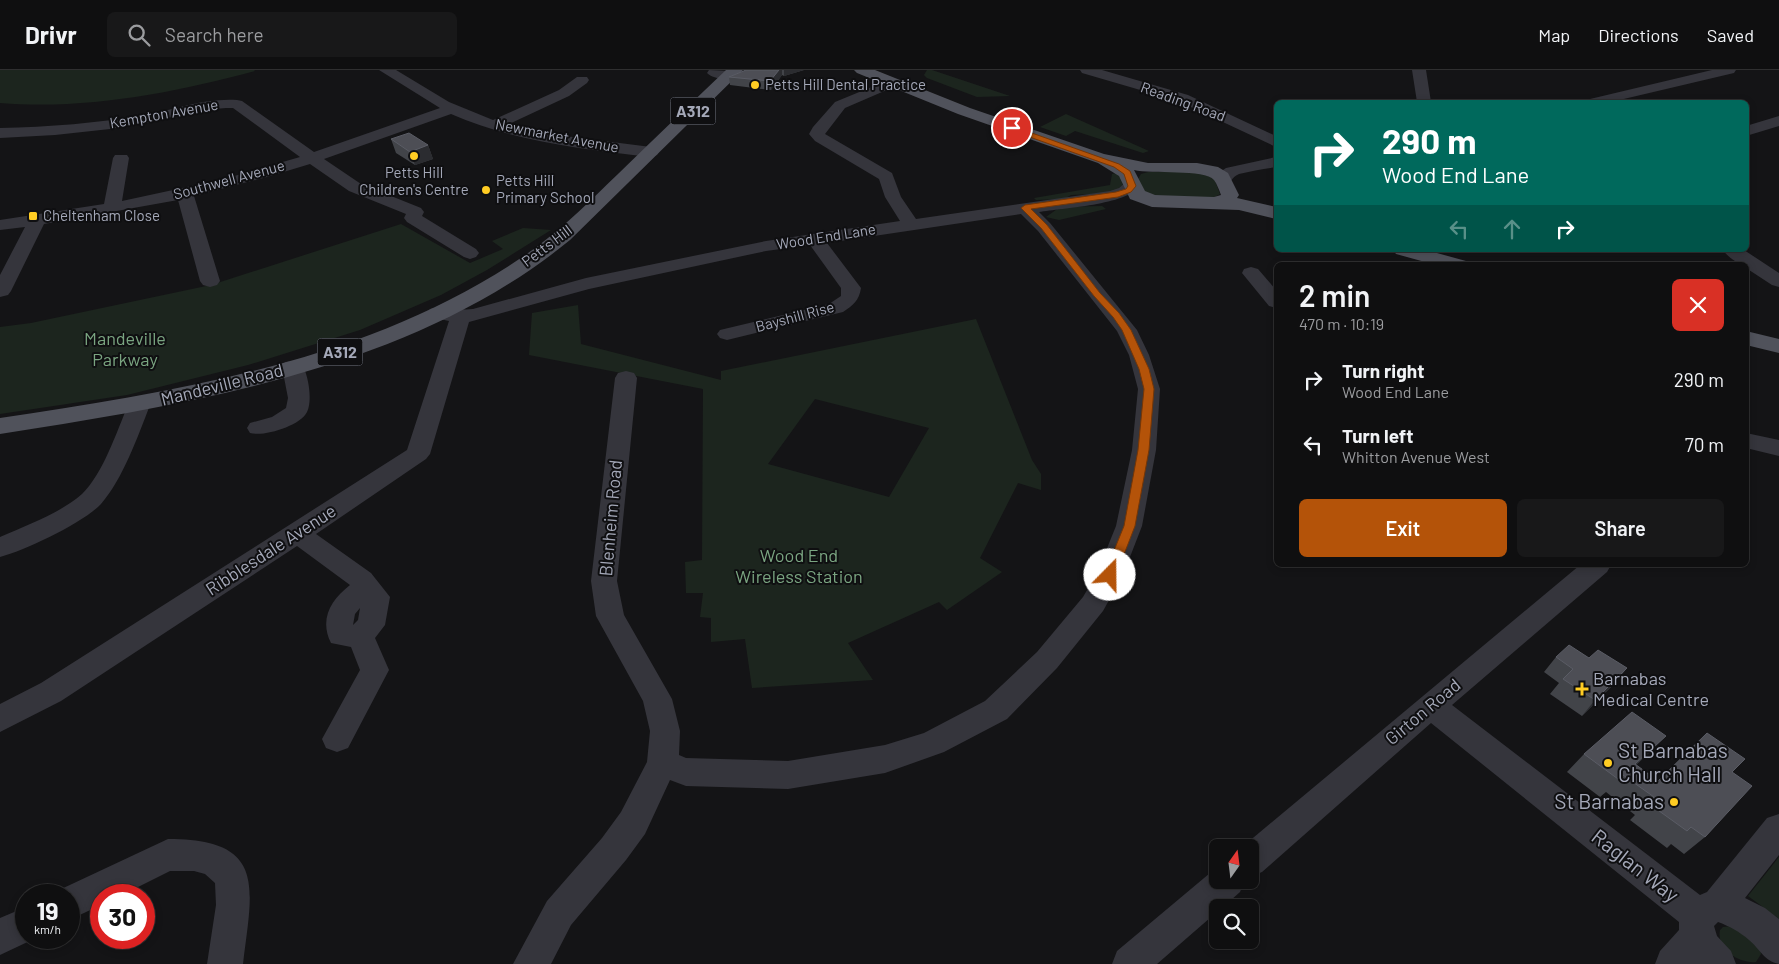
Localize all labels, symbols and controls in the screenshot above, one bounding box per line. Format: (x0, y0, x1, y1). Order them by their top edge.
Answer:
search box (107, 12, 457, 57)
text: Drivr (25, 20, 77, 49)
icon: search (125, 21, 153, 49)
text: Search here (165, 23, 264, 46)
text: Map (1538, 24, 1570, 46)
text: Directions (1598, 24, 1679, 46)
text: Saved (1707, 24, 1754, 46)
place label: Petts Hill Dental Practice (765, 75, 926, 93)
street label: Reading Road (1138, 77, 1228, 125)
marker: Petts Hill Dental Practice (749, 79, 761, 91)
street label: Kempton Avenue (108, 95, 219, 131)
road number: A312 (670, 97, 716, 124)
pin (991, 107, 1033, 149)
street label: Newmarket Avenue (494, 114, 621, 156)
icon: arrive (998, 114, 1026, 142)
text: 290 m (1382, 119, 1476, 161)
icon: right (1299, 120, 1364, 185)
marker: Petts Hill Children's Centre (408, 150, 420, 162)
street label: Southwell Avenue (171, 156, 286, 203)
text: Wood End Lane (1382, 161, 1529, 187)
place label: Petts Hill Children's Centre (359, 163, 469, 198)
place label: Petts Hill Primary School (496, 171, 594, 206)
marker: Petts Hill Primary School (480, 184, 492, 196)
place label: Cheltenham Close (43, 206, 160, 224)
marker: Cheltenham Close (27, 210, 39, 222)
icon: left (1445, 215, 1473, 243)
icon: ahead (1498, 215, 1526, 243)
icon: right (1551, 215, 1579, 243)
street label: Wood End Lane (775, 219, 877, 253)
street label: Petts Hill (518, 221, 575, 270)
text: 2 min (1299, 277, 1370, 313)
button: close (1672, 279, 1724, 331)
street label: Bayshill Rise (753, 297, 836, 335)
text: 470 m · 10:19 (1299, 314, 1384, 333)
park label: Mandeville Parkway (84, 327, 166, 370)
road number: A312 (318, 338, 362, 366)
street label: Mandeville Road (158, 358, 285, 410)
text: Turn right (1342, 359, 1424, 382)
icon: right (1299, 366, 1327, 394)
text: 290 m (1674, 368, 1724, 391)
text: Wood End Lane (1342, 382, 1449, 401)
text: Turn left (1342, 424, 1413, 447)
icon: left (1299, 431, 1327, 459)
text: 70 m (1685, 433, 1724, 456)
text: Whitton Avenue West (1342, 447, 1490, 466)
street label: Blenheim Road (594, 459, 626, 577)
street label: Ribblesdale Avenue (201, 499, 340, 600)
button: Exit (1299, 499, 1507, 557)
button: Share (1517, 499, 1724, 557)
park label: Wood End Wireless Station (735, 544, 863, 587)
position arrow (1083, 548, 1135, 600)
place label: Barnabas Medical Centre (1593, 667, 1709, 710)
street label: Girton Road (1380, 673, 1465, 749)
marker: Barnabas Medical Centre (1575, 682, 1589, 696)
place label: St Barnabas Church Hall (1618, 737, 1728, 786)
marker: St Barnabas Church Hall (1602, 757, 1614, 769)
place label: St Barnabas (1554, 788, 1664, 813)
marker: St Barnabas (1668, 796, 1680, 808)
street label: Raglan Way (1587, 823, 1685, 907)
north arrow (1209, 839, 1259, 889)
map controls (1209, 839, 1259, 949)
speed limit sign: 30 (90, 884, 155, 949)
text: 19 (36, 895, 59, 925)
button: search (1209, 899, 1259, 949)
text: km/h (34, 922, 61, 936)

